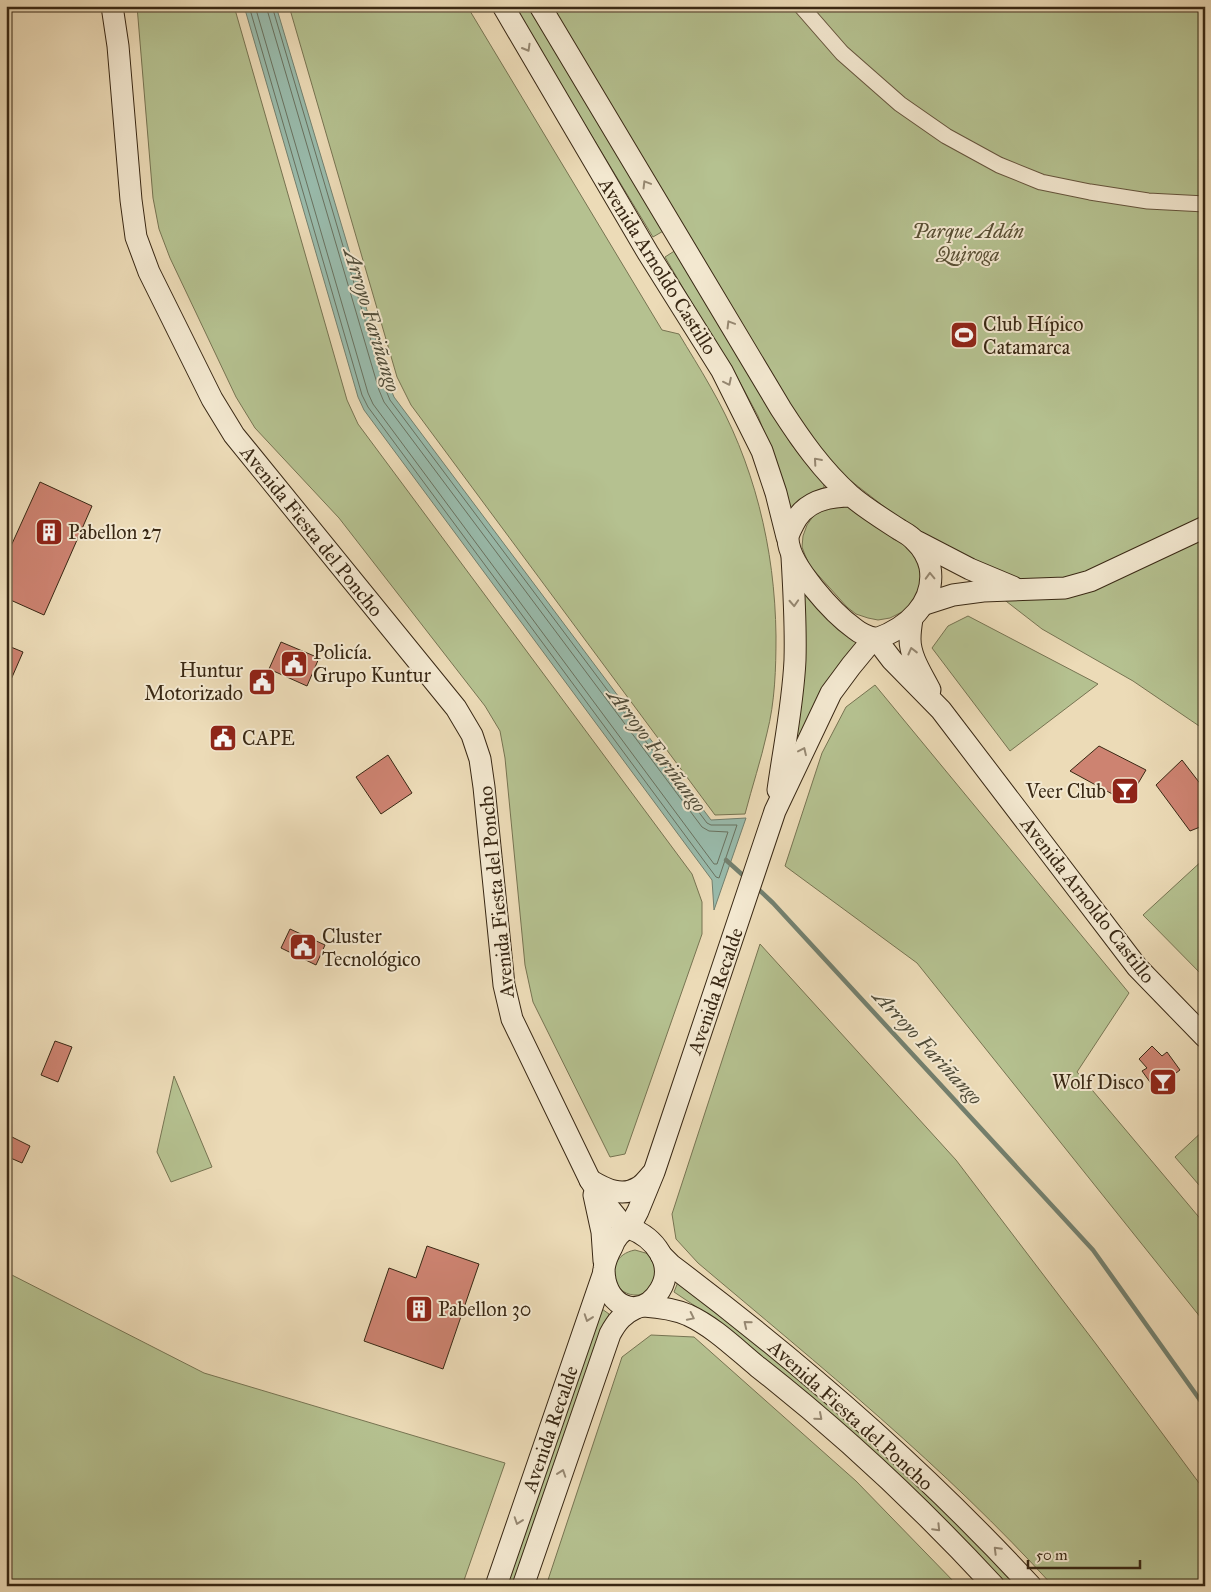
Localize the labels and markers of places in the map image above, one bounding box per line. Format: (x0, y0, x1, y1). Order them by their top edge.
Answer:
place label: Club Hípico Catamarca (983, 312, 1084, 359)
sports icon: Club Hípico Catamarca (949, 320, 979, 350)
building icon: Pabellon 27 (34, 517, 64, 547)
place label: Pabellon 27 (68, 520, 162, 544)
place label: Policía. Grupo Kuntur (313, 640, 431, 687)
public building icon: Policía. Grupo Kuntur (279, 649, 309, 679)
place label: Huntur Motorizado (144, 658, 243, 705)
public building icon: Huntur Motorizado (247, 667, 277, 697)
public building icon: CAPE (208, 723, 238, 753)
place label: CAPE (242, 726, 295, 750)
bar icon: Veer Club (1110, 776, 1140, 806)
place label: Veer Club (1025, 779, 1106, 803)
place label: Cluster Tecnológico (322, 924, 421, 972)
public building icon: Cluster Tecnológico (288, 932, 318, 962)
bar icon: Wolf Disco (1148, 1067, 1178, 1097)
place label: Wolf Disco (1052, 1070, 1144, 1094)
building icon: Pabellon 30 (404, 1294, 434, 1324)
place label: Pabellon 30 (438, 1297, 531, 1321)

